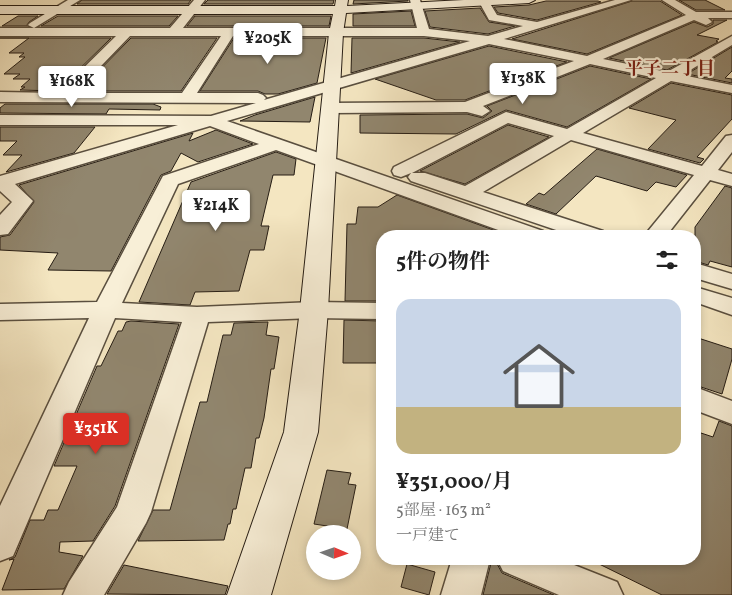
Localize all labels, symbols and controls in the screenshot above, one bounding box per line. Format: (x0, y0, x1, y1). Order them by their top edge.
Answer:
pin: ¥205K (233, 22, 303, 65)
text: ¥205K (244, 28, 292, 50)
district label: 平子二丁目 (625, 57, 715, 82)
pin: ¥138K (488, 62, 558, 105)
pin: ¥168K (37, 66, 107, 108)
text: ¥138K (500, 68, 546, 90)
text: ¥168K (49, 71, 95, 93)
pin: ¥214K (181, 190, 251, 232)
text: ¥214K (193, 195, 239, 217)
icon: filters (653, 246, 681, 274)
text: 5件の物件 (396, 248, 490, 277)
icon: home (494, 331, 584, 421)
pin: ¥351K (61, 412, 131, 455)
text: ¥351K (74, 418, 118, 440)
text: ¥351,000/月 (396, 468, 513, 497)
text: 5部屋 · 163 m² (396, 500, 491, 522)
north arrow (306, 525, 361, 580)
map controls (306, 525, 361, 580)
text: 一戸建て (396, 525, 460, 547)

